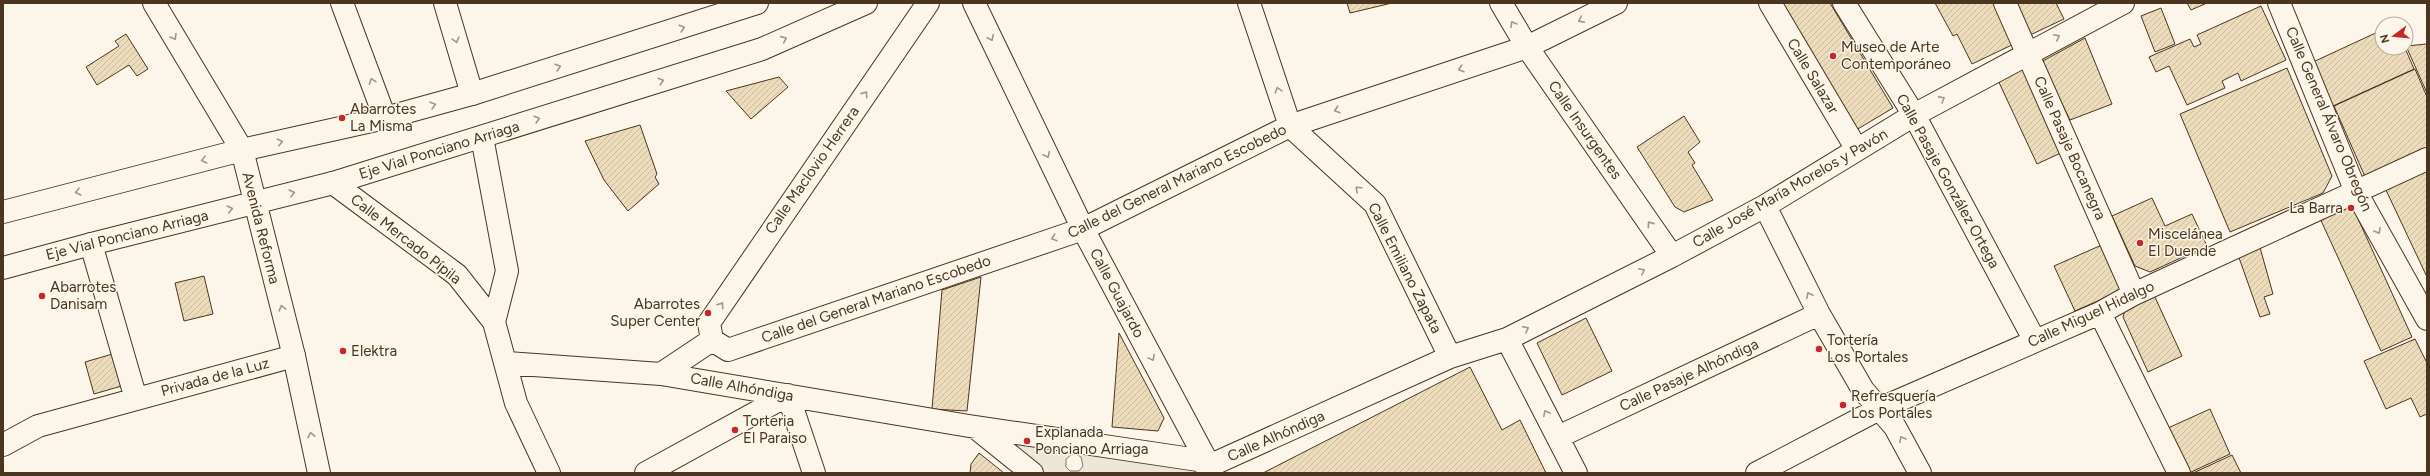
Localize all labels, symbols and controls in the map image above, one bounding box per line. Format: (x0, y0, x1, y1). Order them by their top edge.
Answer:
one-way arrow (1578, 15, 1585, 23)
north arrow (2374, 16, 2414, 56)
one-way arrow (1511, 21, 1518, 28)
one-way arrow (678, 24, 685, 33)
street label: Calle General Álvaro Obregón (2282, 24, 2376, 214)
one-way arrow (169, 33, 176, 40)
text: N (2377, 33, 2392, 45)
one-way arrow (986, 34, 994, 41)
street label: Calle Salazar (1783, 35, 1843, 117)
one-way arrow (2052, 35, 2060, 42)
one-way arrow (781, 36, 788, 44)
one-way arrow (451, 37, 460, 44)
place label: Museo de Arte Contemporáneo (1841, 38, 1951, 73)
marker: Museo de Arte Contemporáneo (1828, 51, 1838, 61)
one-way arrow (554, 63, 561, 72)
one-way arrow (1457, 64, 1464, 73)
street label: Calle Pasaje Bocanegra (2030, 73, 2110, 223)
one-way arrow (657, 77, 664, 86)
street label: Calle Insurgentes (1544, 77, 1626, 183)
one-way arrow (368, 78, 376, 85)
one-way arrow (1274, 87, 1283, 94)
one-way arrow (860, 91, 867, 98)
street label: Calle Pasaje González Ortega (1892, 91, 2004, 271)
one-way arrow (1938, 97, 1945, 104)
place label: Abarrotes La Misma (350, 100, 416, 135)
one-way arrow (430, 101, 437, 109)
street label: Calle Maclovio Herrera (761, 103, 863, 237)
one-way arrow (1334, 105, 1341, 114)
marker: Abarrotes La Misma (337, 113, 347, 123)
one-way arrow (533, 116, 540, 124)
street label: Eje Vial Ponciano Arriaga (357, 117, 521, 183)
street label: Calle del General Mariano Escobedo (1065, 120, 1290, 242)
street label: Calle José María Morelos y Pavón (1689, 125, 1891, 251)
one-way arrow (277, 138, 283, 146)
one-way arrow (1042, 151, 1050, 159)
one-way arrow (201, 155, 208, 164)
street label: Avenida Reforma (238, 170, 284, 286)
one-way arrow (1355, 186, 1363, 193)
one-way arrow (75, 187, 82, 196)
one-way arrow (289, 190, 295, 198)
street label: Calle Mercado Pípila (347, 190, 465, 288)
place label: La Barra (2289, 199, 2343, 217)
street label: Calle Emiliano Zapata (1364, 200, 1446, 336)
marker: La Barra (2346, 203, 2356, 213)
one-way arrow (227, 205, 234, 213)
street label: Eje Vial Ponciano Arriaga (44, 206, 210, 264)
one-way arrow (1648, 221, 1655, 228)
place label: Miscelánea El Duende (2148, 225, 2223, 260)
one-way arrow (2374, 227, 2381, 234)
one-way arrow (1050, 234, 1057, 242)
marker: Miscelánea El Duende (2135, 238, 2145, 248)
street label: Calle Guajardo (1086, 245, 1148, 341)
street label: Calle del General Mariano Escobedo (759, 251, 993, 347)
one-way arrow (1637, 268, 1645, 276)
street label: Calle Miguel Hidalgo (2025, 277, 2157, 351)
place label: Abarrotes Danisam (50, 278, 116, 313)
marker: Abarrotes Danisam (37, 291, 47, 301)
one-way arrow (1807, 291, 1814, 299)
place label: Abarrotes Super Center (610, 295, 700, 330)
one-way arrow (716, 302, 723, 309)
one-way arrow (278, 305, 286, 312)
marker: Abarrotes Super Center (703, 308, 713, 318)
one-way arrow (1521, 326, 1529, 334)
place label: Tortería Los Portales (1827, 331, 1908, 366)
street label: Calle Pasaje Alhóndiga (1617, 335, 1761, 415)
place label: Elektra (351, 342, 397, 360)
marker: Tortería Los Portales (1814, 344, 1824, 354)
marker: Elektra (338, 346, 348, 356)
street label: Privada de la Luz (159, 354, 271, 400)
one-way arrow (1147, 354, 1154, 361)
street label: Calle Alhóndiga (689, 369, 795, 405)
place label: Refresquería Los Portales (1851, 387, 1936, 422)
marker: Refresquería Los Portales (1838, 400, 1848, 410)
street label: Calle Alhóndiga (1225, 407, 1327, 465)
one-way arrow (1543, 410, 1551, 417)
place label: Torteria El Paraiso (743, 412, 807, 447)
place label: Explanada Ponciano Arriaga (1035, 423, 1149, 458)
marker: Torteria El Paraiso (730, 425, 740, 435)
one-way arrow (308, 432, 316, 438)
marker: Explanada Ponciano Arriaga (1022, 436, 1032, 446)
one-way arrow (1899, 436, 1906, 443)

